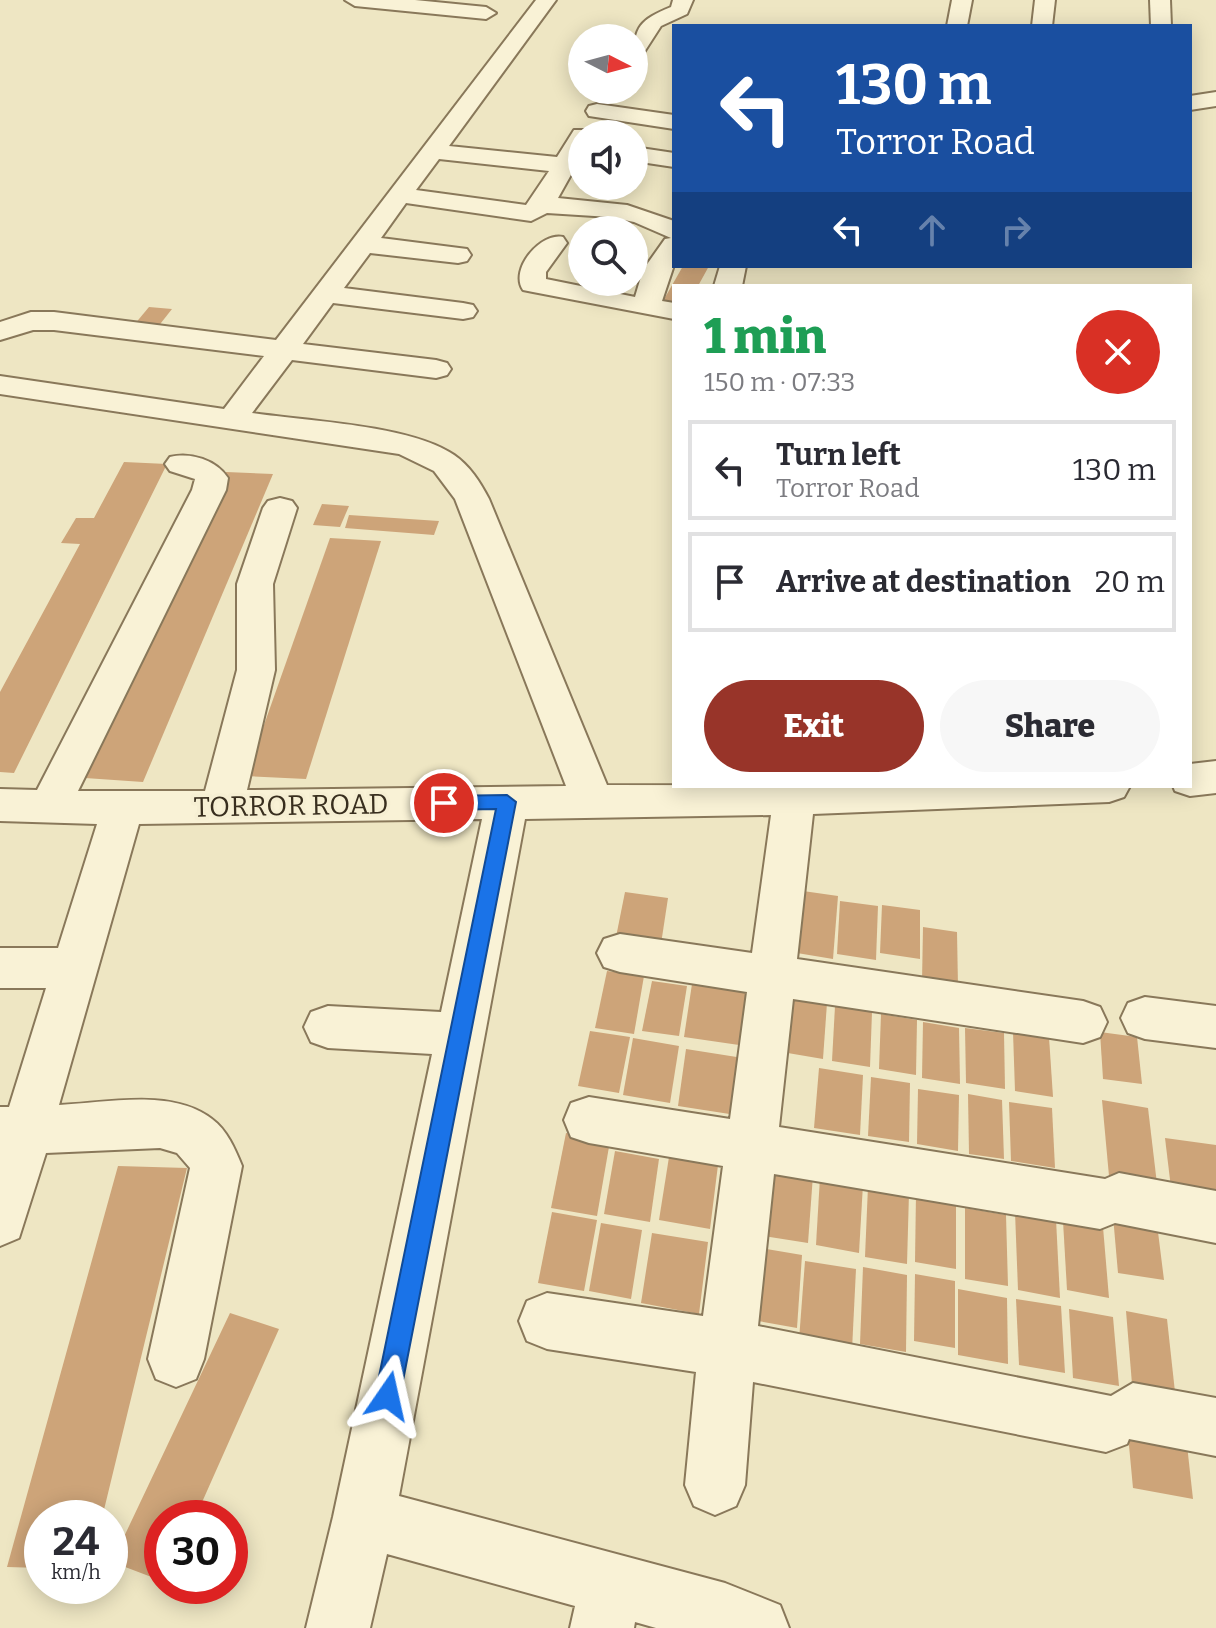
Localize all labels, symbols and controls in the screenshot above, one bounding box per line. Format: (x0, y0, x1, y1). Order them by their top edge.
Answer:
north arrow (568, 24, 648, 104)
map controls (568, 24, 648, 296)
text: 130 m (836, 52, 992, 119)
icon: left (704, 56, 808, 160)
button: sound (568, 120, 648, 200)
text: Torror Road (836, 120, 1035, 164)
icon: left (826, 208, 870, 252)
icon: ahead (910, 208, 954, 252)
icon: right (994, 208, 1038, 252)
button: search (568, 216, 648, 296)
text: 1 min (704, 308, 826, 366)
button: close (1076, 310, 1160, 394)
text: 150 m · 07:33 (704, 367, 855, 398)
text: Turn left (776, 437, 901, 473)
icon: left (708, 448, 752, 492)
text: 130 m (1073, 452, 1156, 488)
text: Torror Road (776, 473, 920, 504)
icon: arrive (708, 560, 752, 604)
text: Arrive at destination (776, 564, 1071, 600)
text: 20 m (1095, 564, 1165, 600)
button: Exit (704, 680, 924, 772)
button: Share (940, 680, 1160, 772)
pin (410, 769, 478, 837)
icon: arrive (422, 781, 466, 825)
street label: TORROR ROAD (193, 787, 389, 824)
position arrow (346, 1354, 430, 1438)
speed limit sign: 30 (144, 1500, 248, 1604)
text: 24 (53, 1518, 99, 1566)
text: km/h (51, 1560, 101, 1584)

